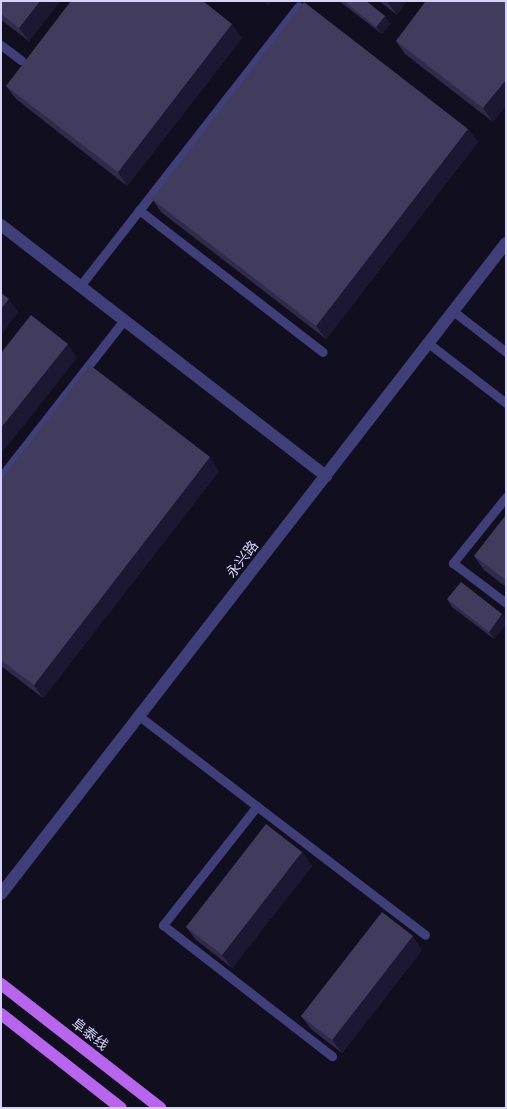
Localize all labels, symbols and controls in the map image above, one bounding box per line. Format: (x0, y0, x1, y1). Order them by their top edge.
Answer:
street label: 永兴路 (222, 537, 262, 581)
street label: 阜泰线 (68, 1014, 112, 1054)

